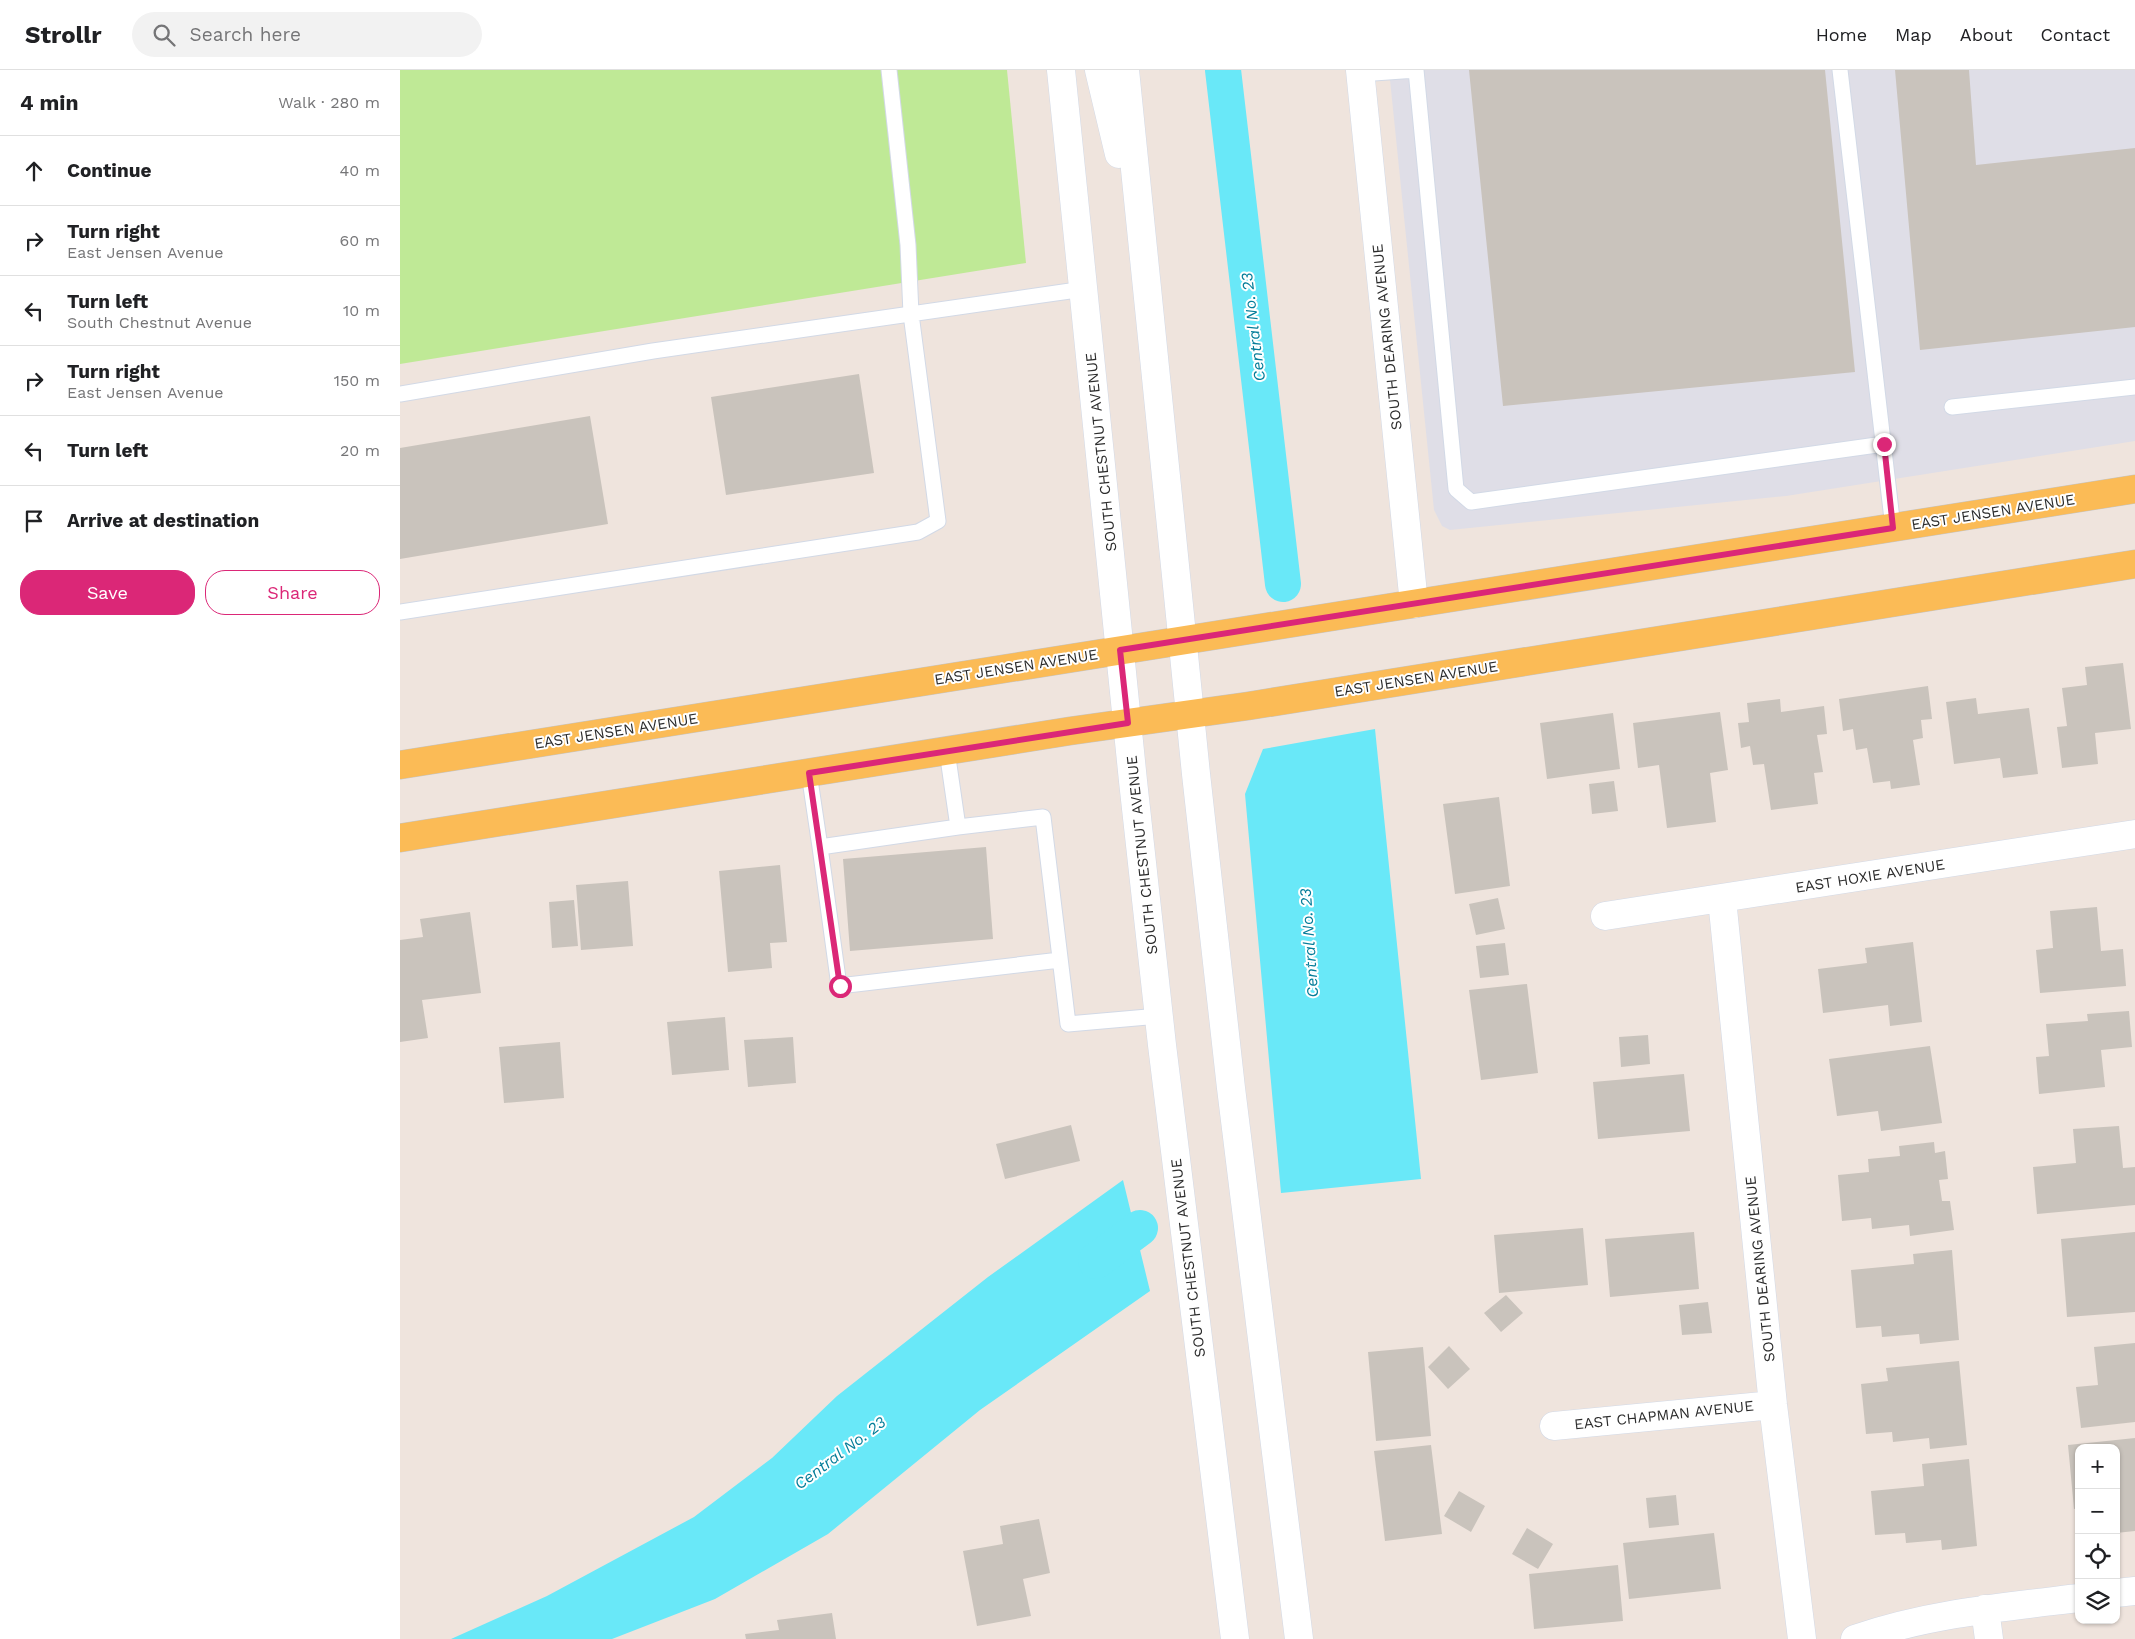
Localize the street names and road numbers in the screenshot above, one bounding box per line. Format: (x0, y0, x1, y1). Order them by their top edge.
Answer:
street label: SOUTH DEARING AVENUE (1368, 243, 1406, 431)
street label: SOUTH CHESTNUT AVENUE (1082, 352, 1120, 552)
street label: EAST JENSEN AVENUE (1910, 490, 2076, 534)
street label: EAST JENSEN AVENUE (933, 645, 1099, 689)
street label: EAST JENSEN AVENUE (1333, 657, 1499, 701)
street label: EAST JENSEN AVENUE (533, 709, 699, 753)
street label: SOUTH CHESTNUT AVENUE (1123, 755, 1161, 955)
street label: EAST HOXIE AVENUE (1794, 855, 1946, 897)
street label: SOUTH CHESTNUT AVENUE (1167, 1158, 1209, 1358)
street label: SOUTH DEARING AVENUE (1741, 1175, 1779, 1363)
street label: EAST CHAPMAN AVENUE (1573, 1397, 1755, 1433)

